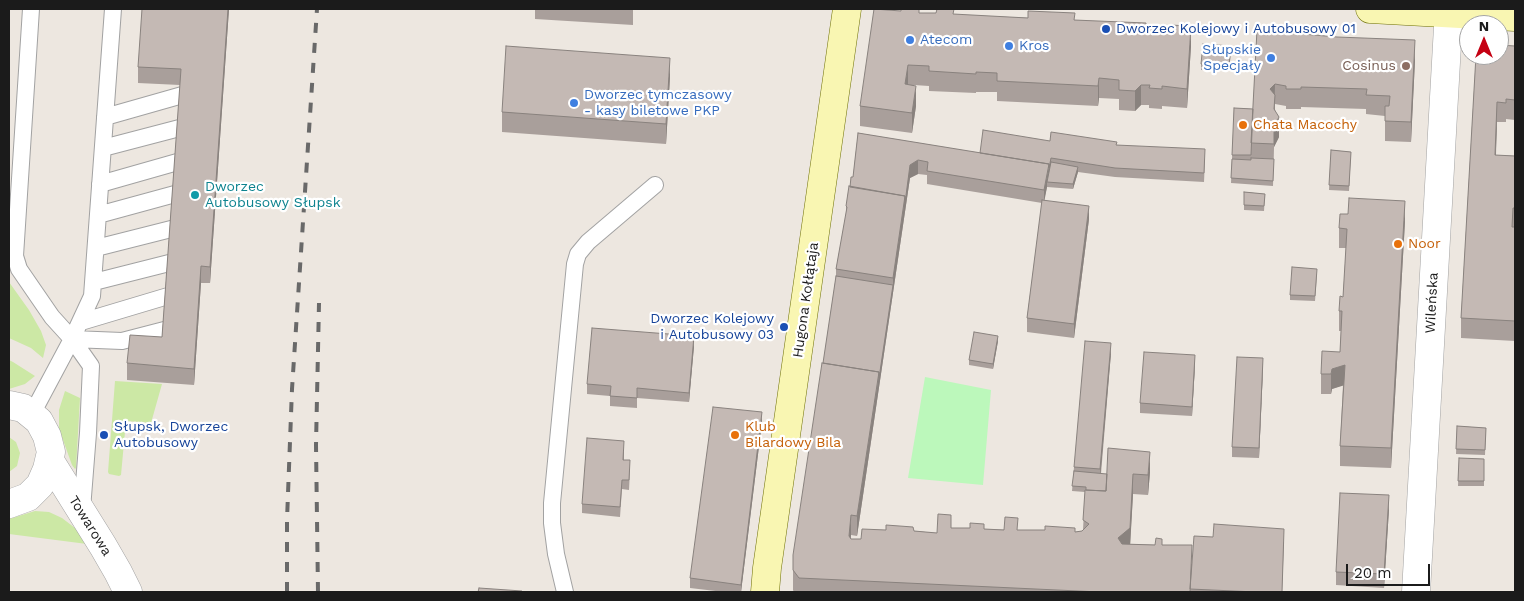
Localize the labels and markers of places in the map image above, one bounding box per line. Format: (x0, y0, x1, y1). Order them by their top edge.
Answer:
place label: Dworzec Kolejowy i Autobusowy 01 (1116, 21, 1356, 37)
marker: Dworzec Kolejowy i Autobusowy 01 (1100, 23, 1112, 35)
place label: Atecom (920, 32, 972, 48)
marker: Atecom (904, 34, 916, 46)
place label: Kros (1019, 38, 1049, 54)
marker: Kros (1003, 40, 1015, 52)
place label: Słupskie Specjały (1202, 42, 1261, 74)
marker: Słupskie Specjały (1265, 52, 1277, 64)
place label: Cosinus (1342, 58, 1396, 74)
marker: Cosinus (1400, 60, 1412, 72)
place label: Dworzec tymczasowy - kasy biletowe PKP (584, 87, 732, 120)
marker: Dworzec tymczasowy - kasy biletowe PKP (568, 97, 580, 109)
place label: Chata Macochy (1253, 117, 1357, 133)
marker: Chata Macochy (1237, 119, 1249, 131)
place label: Dworzec Autobusowy Słupsk (205, 179, 341, 212)
marker: Dworzec Autobusowy Słupsk (189, 189, 201, 201)
place label: Noor (1408, 236, 1441, 252)
marker: Noor (1392, 238, 1404, 250)
place label: Dworzec Kolejowy i Autobusowy 03 (650, 311, 774, 344)
marker: Dworzec Kolejowy i Autobusowy 03 (778, 321, 790, 333)
place label: Słupsk, Dworzec Autobusowy (114, 419, 228, 452)
place label: Klub Bilardowy Bila (745, 419, 841, 452)
marker: Słupsk, Dworzec Autobusowy (98, 429, 110, 441)
marker: Klub Bilardowy Bila (729, 429, 741, 441)

